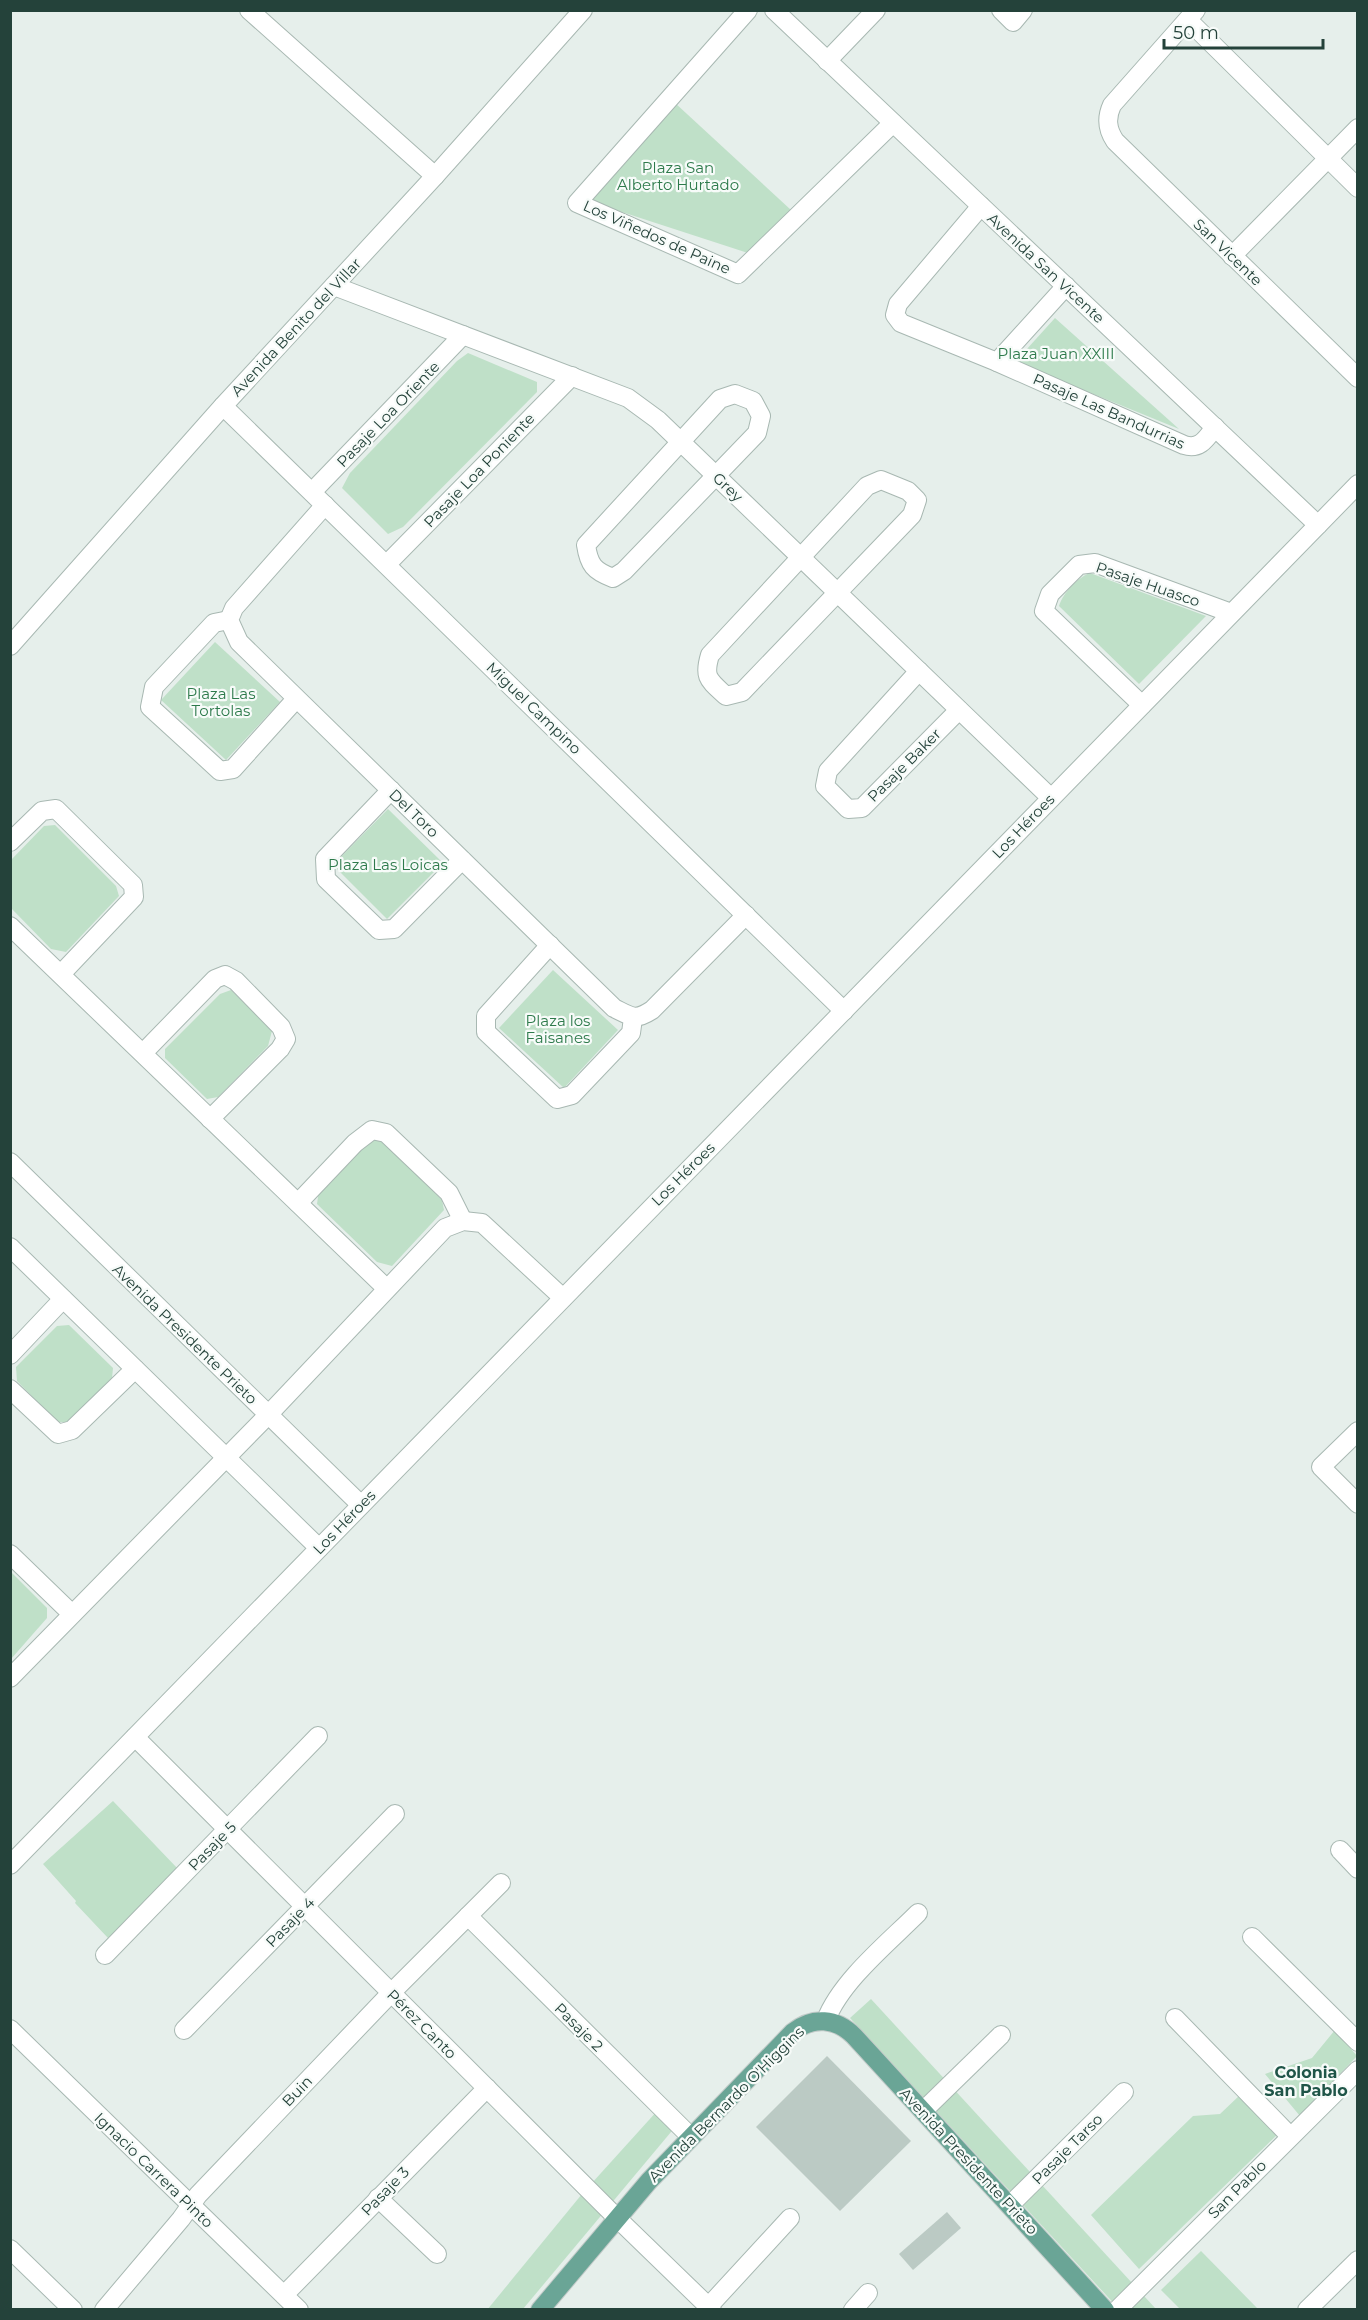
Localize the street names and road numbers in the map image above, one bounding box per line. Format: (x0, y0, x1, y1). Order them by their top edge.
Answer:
street label: Los Viñedos de Paine (580, 196, 734, 278)
street label: Avenida San Vicente (983, 209, 1109, 327)
street label: San Vicente (1189, 214, 1267, 290)
street label: Avenida Benito del Villar (227, 254, 365, 400)
street label: Pasaje Loa Oriente (333, 357, 443, 471)
street label: Pasaje Las Bandurrias (1030, 369, 1188, 453)
street label: Pasaje Loa Poniente (419, 409, 539, 531)
street label: Grey (709, 468, 748, 506)
street label: Pasaje Huasco (1093, 557, 1203, 611)
street label: Miguel Campino (483, 658, 585, 758)
street label: Pasaje Baker (863, 724, 945, 806)
street label: Del Toro (385, 785, 443, 841)
street label: Los Héroes (988, 790, 1058, 862)
street label: Los Héroes (647, 1138, 719, 1210)
street label: Avenida Presidente Prieto (109, 1260, 261, 1408)
street label: Los Héroes (309, 1486, 379, 1558)
street label: Pasaje 5 (184, 1817, 240, 1875)
street label: Pasaje 4 (261, 1893, 319, 1951)
street label: Pérez Canto (383, 1985, 461, 2063)
street label: Pasaje 2 (551, 1999, 607, 2055)
street label: Avenida Bernardo O'Higgins (644, 2022, 808, 2186)
street label: Buin (278, 2072, 316, 2110)
street label: Avenida Presidente Prieto (896, 2084, 1042, 2238)
street label: Ignacio Carrera Pinto (91, 2108, 217, 2232)
street label: Pasaje Tarso (1028, 2110, 1106, 2188)
street label: San Pablo (1204, 2156, 1270, 2222)
street label: Pasaje 3 (357, 2162, 413, 2220)

